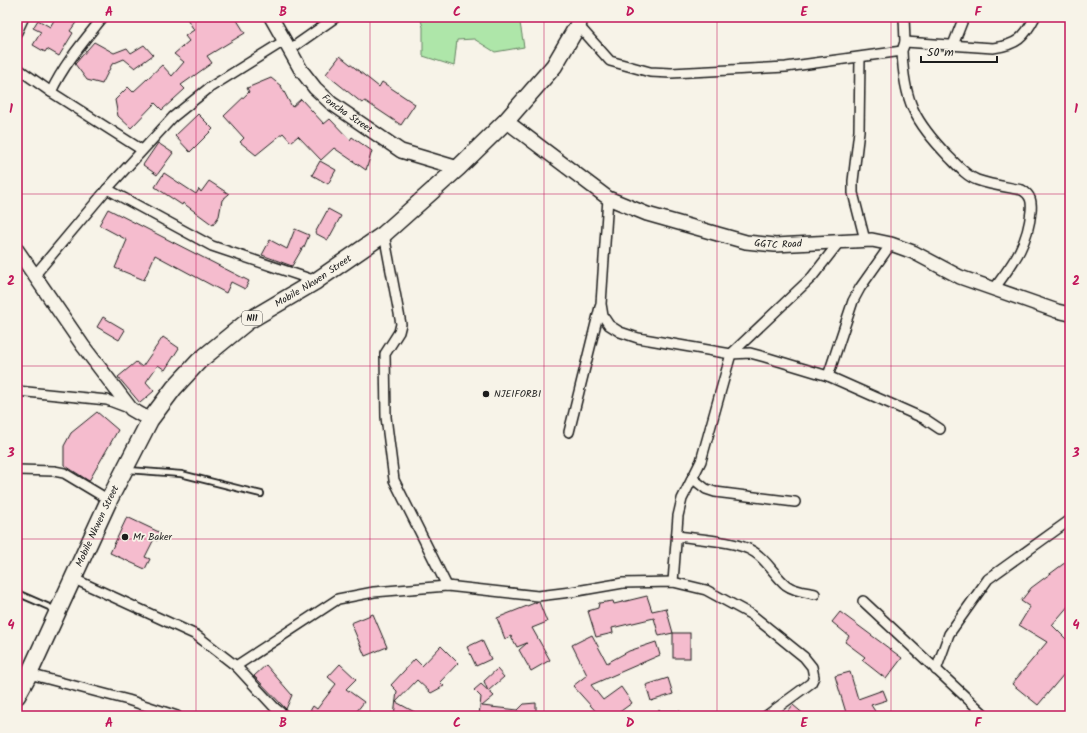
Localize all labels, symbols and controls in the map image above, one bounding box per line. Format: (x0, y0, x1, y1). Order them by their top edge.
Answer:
text: A (105, 2, 113, 23)
text: B (279, 2, 287, 23)
text: C (453, 2, 461, 23)
text: D (626, 2, 635, 23)
text: E (800, 2, 808, 23)
text: F (974, 2, 982, 23)
scale bar (921, 38, 997, 64)
text: 50 m (927, 43, 954, 62)
street label: Foncha Street (318, 90, 376, 137)
text: 1 (9, 99, 13, 120)
text: 1 (1074, 99, 1078, 120)
street label: GGTC Road (753, 235, 803, 253)
street label: Mobile Nkwen Street (272, 251, 355, 312)
text: 2 (7, 271, 15, 292)
text: 2 (1072, 271, 1080, 292)
road number: N11 (242, 311, 262, 325)
place label: NJEIFORBI (494, 386, 541, 402)
marker: NJEIFORBI (481, 389, 491, 399)
text: 3 (6, 443, 15, 464)
text: 3 (1071, 443, 1080, 464)
street label: Mobile Nkwen Street (71, 482, 123, 569)
place label: Mr Baker (133, 529, 172, 545)
marker: Mr Baker (120, 532, 130, 542)
text: 4 (7, 615, 15, 636)
text: 4 (1072, 615, 1080, 636)
text: A (105, 713, 113, 733)
text: B (279, 713, 287, 733)
text: C (453, 713, 461, 733)
text: D (626, 713, 635, 733)
text: E (800, 713, 808, 733)
text: F (974, 713, 982, 733)

